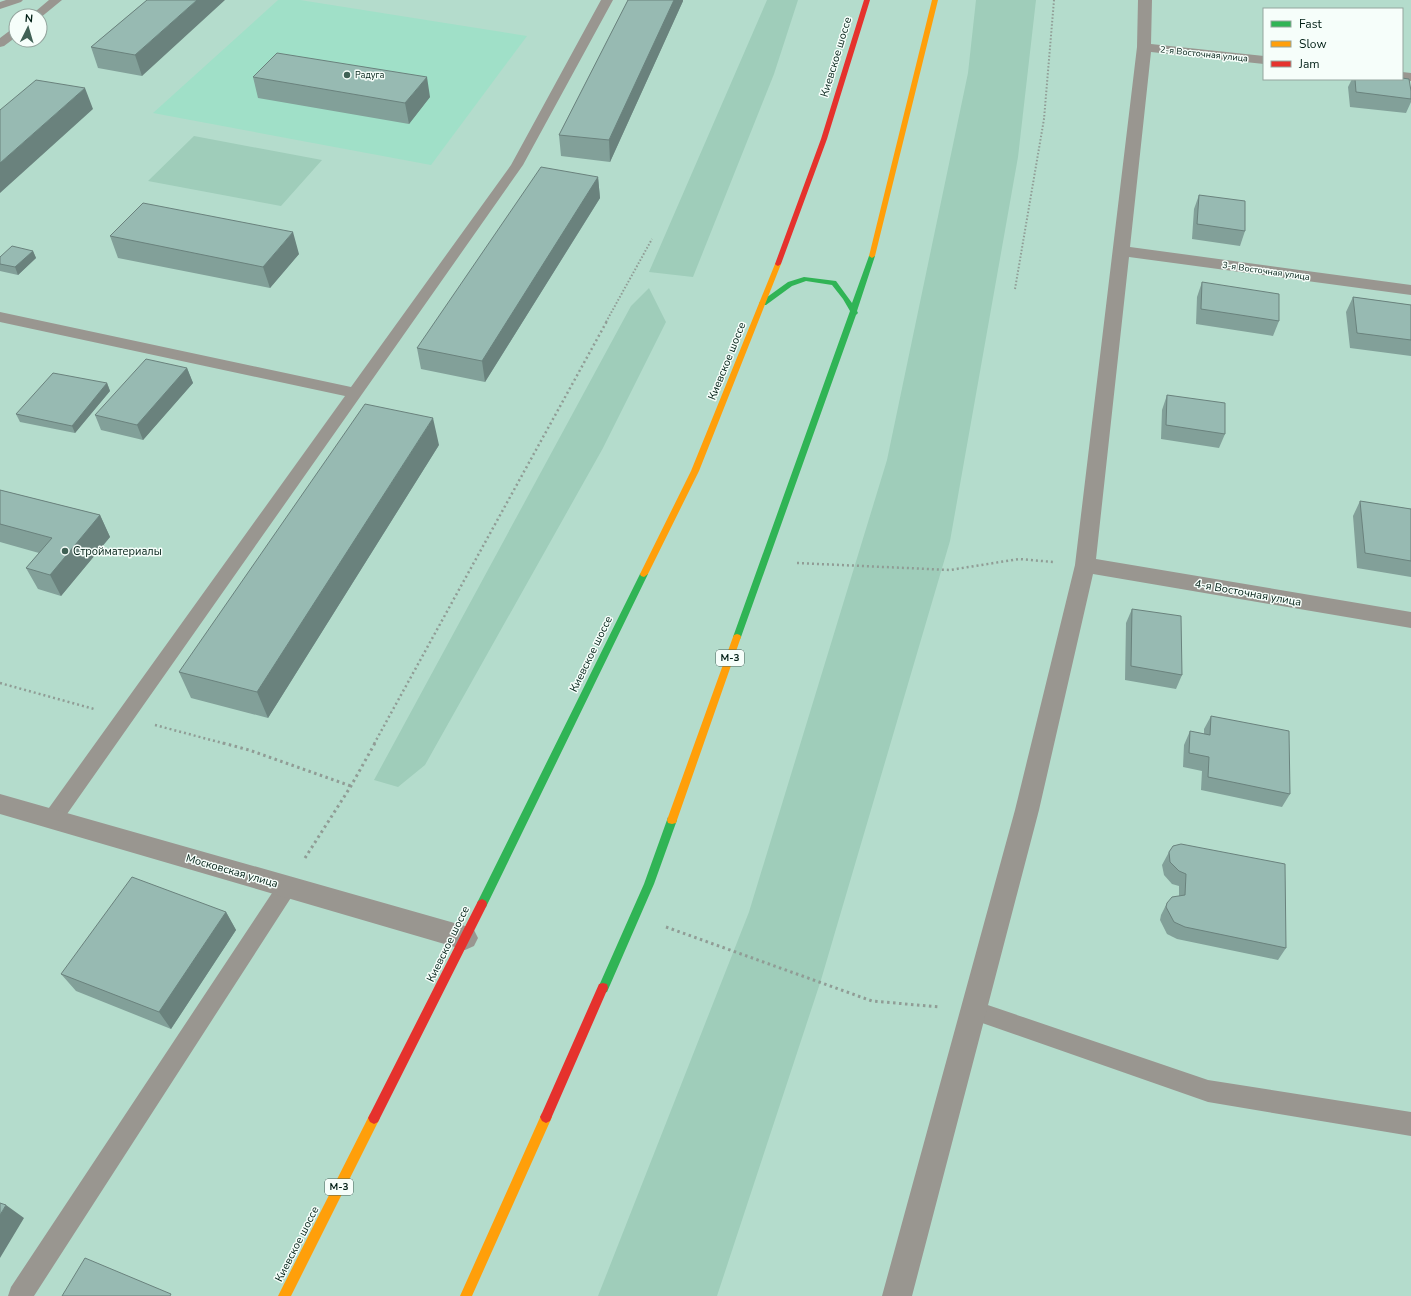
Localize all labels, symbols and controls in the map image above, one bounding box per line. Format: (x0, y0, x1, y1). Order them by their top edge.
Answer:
north arrow (8, 8, 48, 48)
legend (1263, 8, 1403, 80)
text: N (24, 11, 34, 26)
street label: Киевское шоссе (817, 15, 855, 99)
text: Fast (1299, 16, 1322, 32)
text: Slow (1299, 36, 1327, 52)
street label: 2-я Восточная улица (1159, 43, 1249, 65)
text: Jam (1298, 56, 1320, 72)
place label: Радуга (355, 69, 384, 81)
marker: Радуга (342, 70, 352, 80)
street label: 3-я Восточная улица (1221, 259, 1311, 283)
street label: Киевское шоссе (705, 320, 749, 402)
place label: Стройматериалы (73, 544, 162, 559)
marker: Стройматериалы (60, 546, 70, 556)
street label: 4-я Восточная улица (1194, 576, 1302, 610)
street label: Киевское шоссе (566, 613, 616, 695)
road number: М-3 (716, 650, 744, 666)
street label: Московская улица (184, 851, 280, 891)
street label: Киевское шоссе (423, 903, 473, 985)
road number: М-3 (325, 1179, 353, 1195)
street label: Киевское шоссе (272, 1204, 323, 1284)

